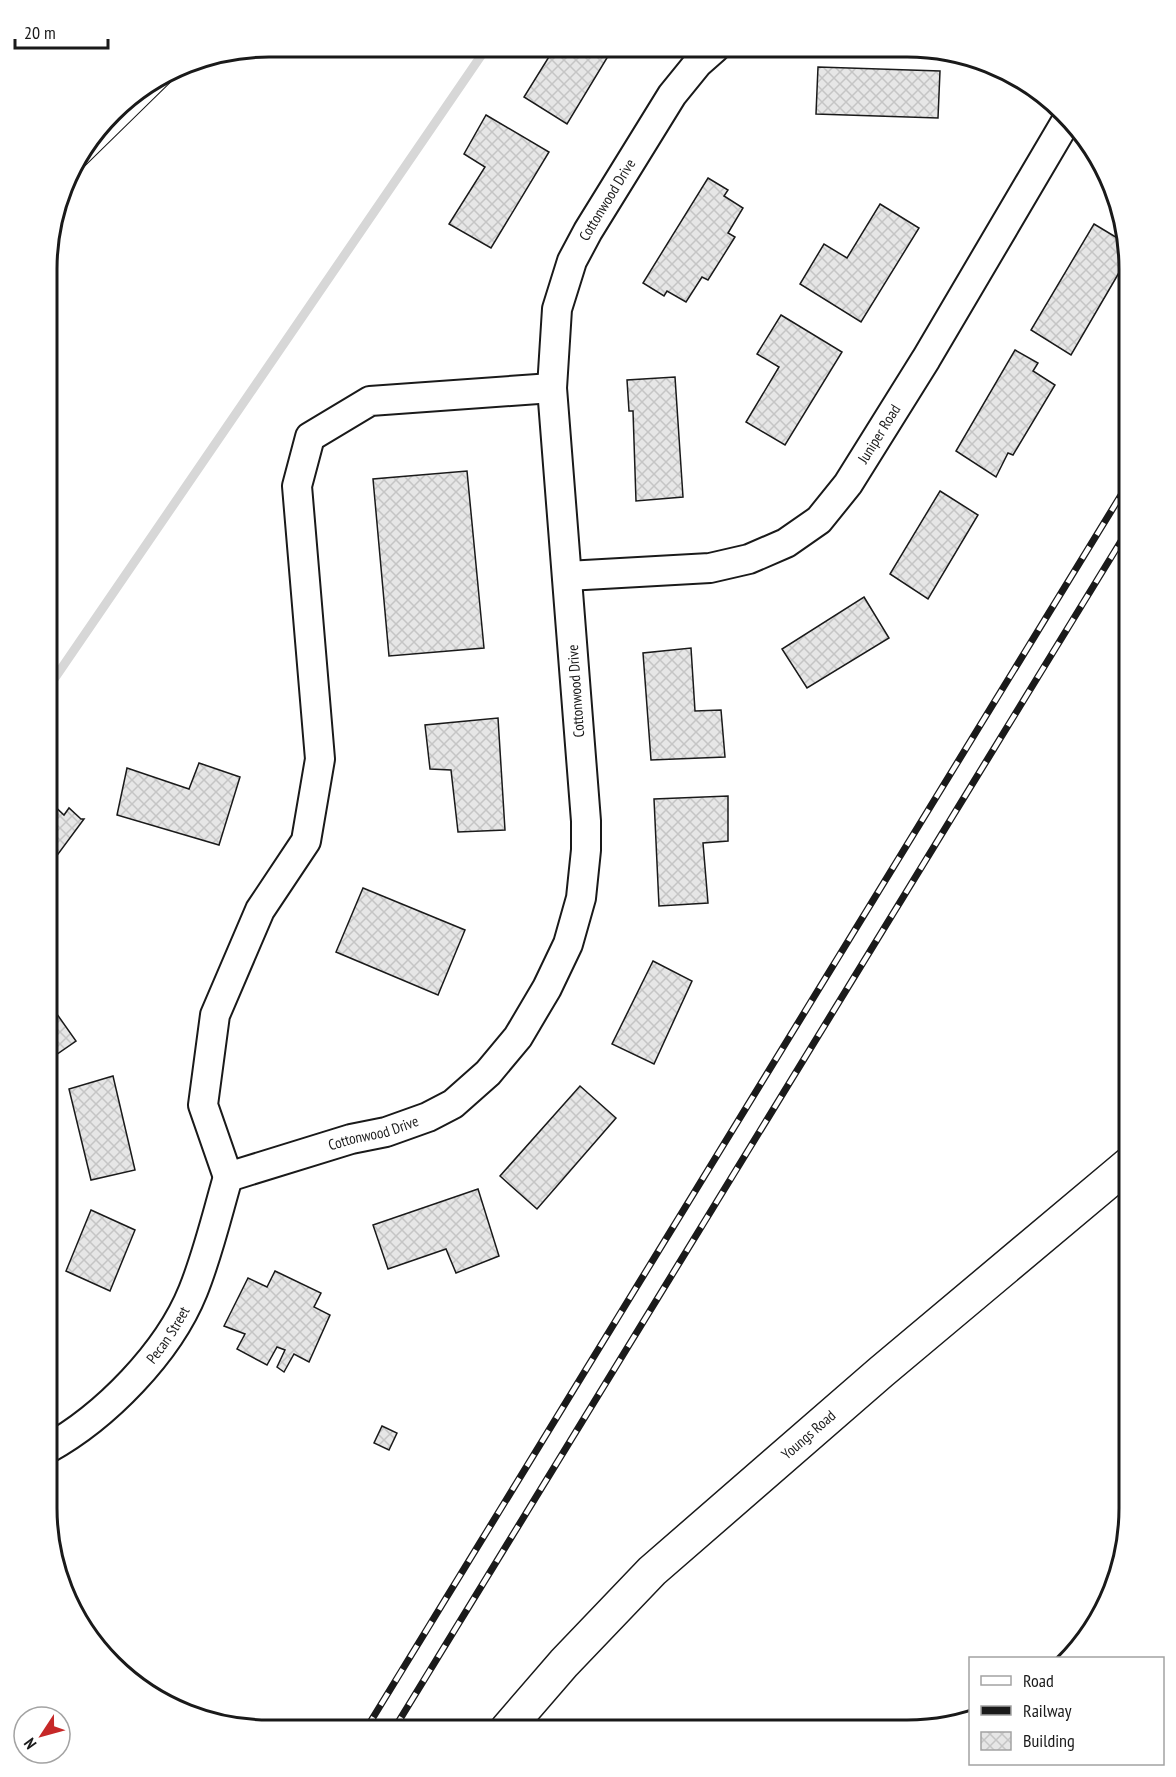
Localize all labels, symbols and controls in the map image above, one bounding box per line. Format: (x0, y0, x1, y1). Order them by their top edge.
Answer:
scale bar (15, 12, 108, 50)
text: 20 m (24, 21, 56, 44)
street label: Cottonwood Drive (575, 155, 639, 244)
street label: Juniper Road (853, 401, 904, 467)
street label: Cottonwood Drive (563, 644, 588, 738)
street label: Cottonwood Drive (326, 1111, 421, 1154)
street label: Pecan Street (142, 1303, 193, 1367)
street label: Youngs Road (777, 1406, 839, 1463)
legend (969, 1657, 1164, 1765)
text: Road (1023, 1669, 1054, 1692)
text: Railway (1023, 1699, 1072, 1722)
north arrow (12, 1705, 72, 1765)
text: Building (1023, 1729, 1075, 1752)
text: N (19, 1734, 40, 1753)

